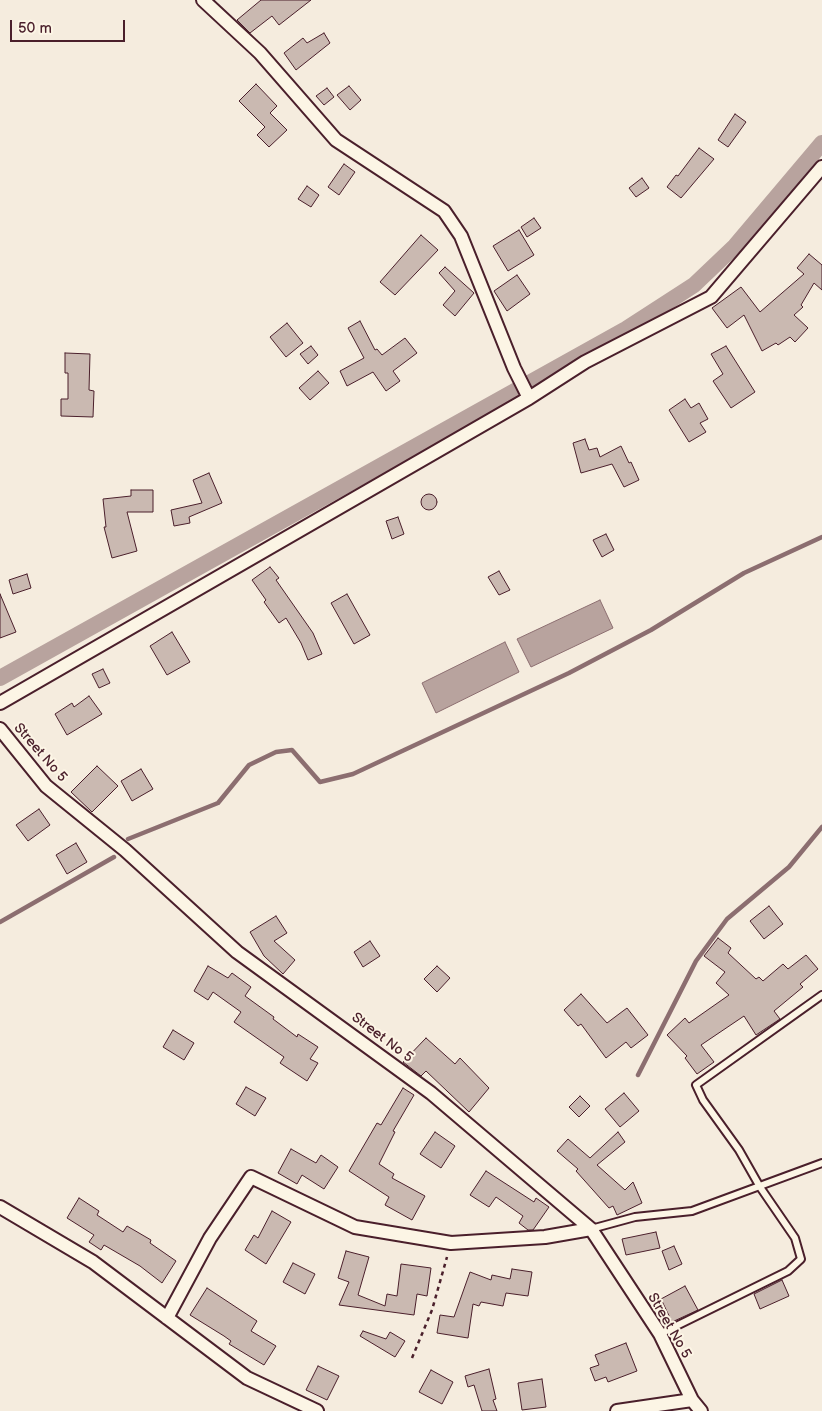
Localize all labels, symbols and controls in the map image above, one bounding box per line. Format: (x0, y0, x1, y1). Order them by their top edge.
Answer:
scale bar (12, 10, 128, 42)
text: 50 m (18, 19, 52, 38)
street label: Street No 5 (10, 720, 70, 786)
street label: Street No 5 (348, 1009, 416, 1067)
street label: Street No 5 (644, 1290, 694, 1362)

